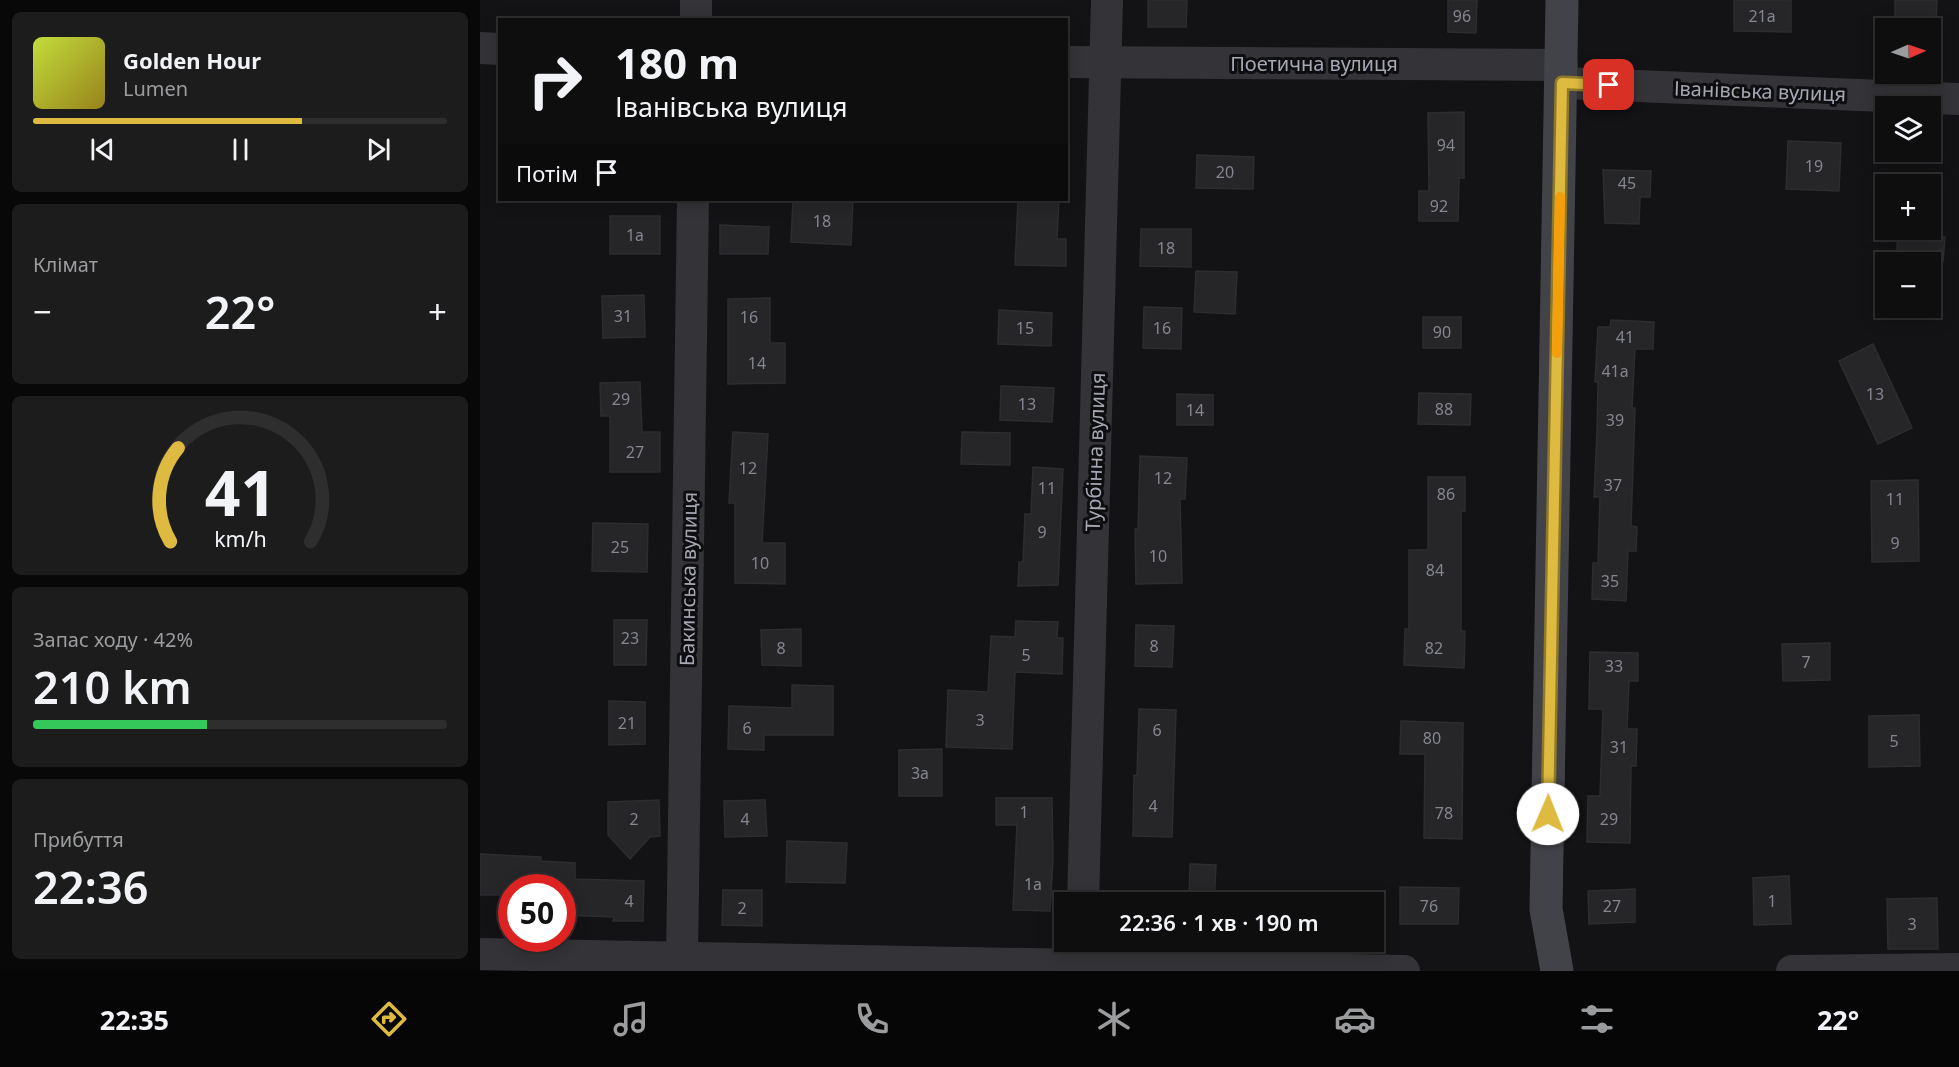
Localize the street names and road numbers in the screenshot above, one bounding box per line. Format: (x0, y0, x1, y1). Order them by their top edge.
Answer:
street label: Поетична вулиця (1230, 50, 1398, 77)
street label: Іванівська вулиця (1673, 75, 1847, 107)
street label: Турбінна вулиця (1079, 372, 1111, 532)
street label: Бакинська вулиця (673, 492, 703, 666)

